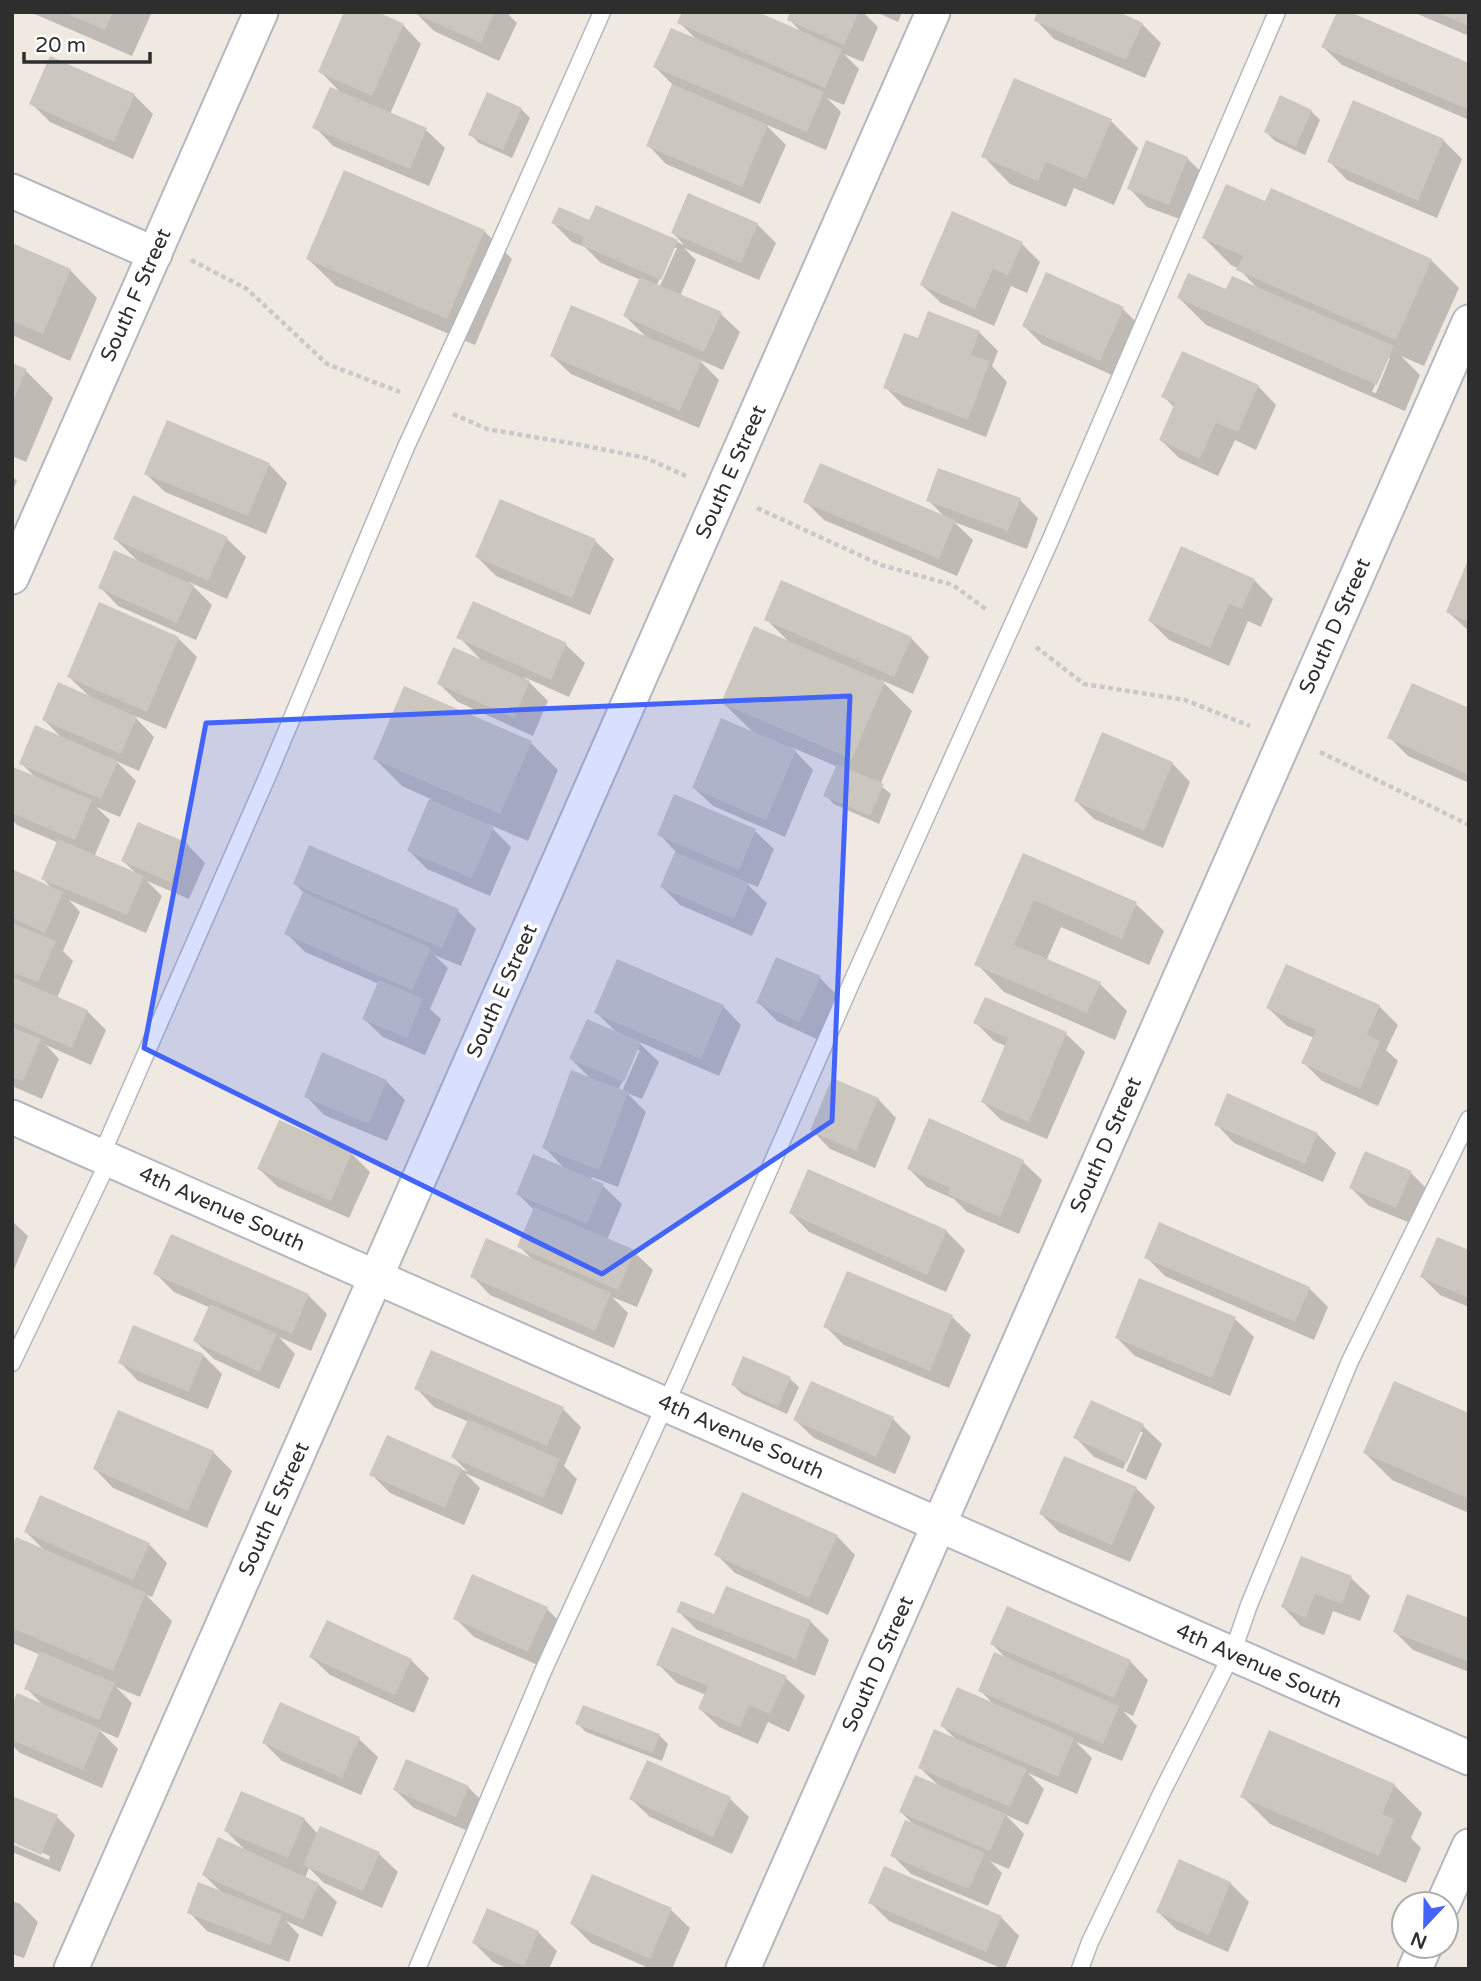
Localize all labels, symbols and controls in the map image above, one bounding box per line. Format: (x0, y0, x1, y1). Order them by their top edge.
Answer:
scale bar (24, 21, 150, 65)
text: 20 m (35, 33, 86, 58)
street label: South F Street (95, 225, 177, 365)
street label: South E Street (690, 401, 772, 543)
street label: South D Street (1294, 554, 1376, 698)
street label: South E Street (461, 920, 543, 1062)
street label: South D Street (1065, 1073, 1147, 1217)
street label: 4th Avenue South (135, 1161, 309, 1257)
street label: 4th Avenue South (654, 1389, 828, 1485)
street label: South E Street (233, 1438, 315, 1580)
street label: South D Street (837, 1592, 919, 1736)
street label: 4th Avenue South (1172, 1618, 1346, 1714)
north arrow (1390, 1890, 1460, 1960)
text: N (1408, 1927, 1430, 1953)

